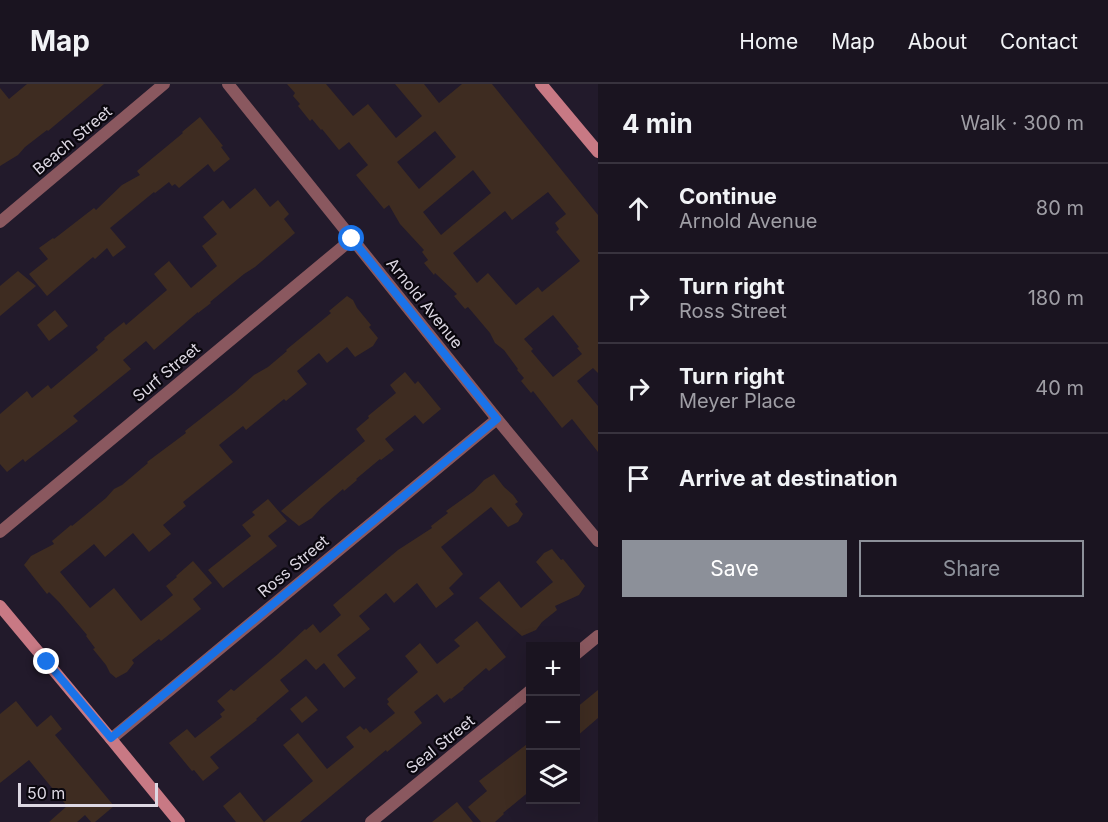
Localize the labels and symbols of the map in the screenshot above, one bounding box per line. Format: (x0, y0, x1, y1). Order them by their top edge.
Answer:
street label: Beach Street (28, 101, 116, 179)
route start (338, 225, 364, 251)
street label: Arnold Avenue (382, 254, 468, 352)
street label: Surf Street (128, 338, 204, 406)
street label: Ross Street (254, 531, 332, 601)
route end (33, 648, 59, 674)
street label: Seal Street (402, 710, 478, 778)
scale bar (18, 780, 158, 808)

